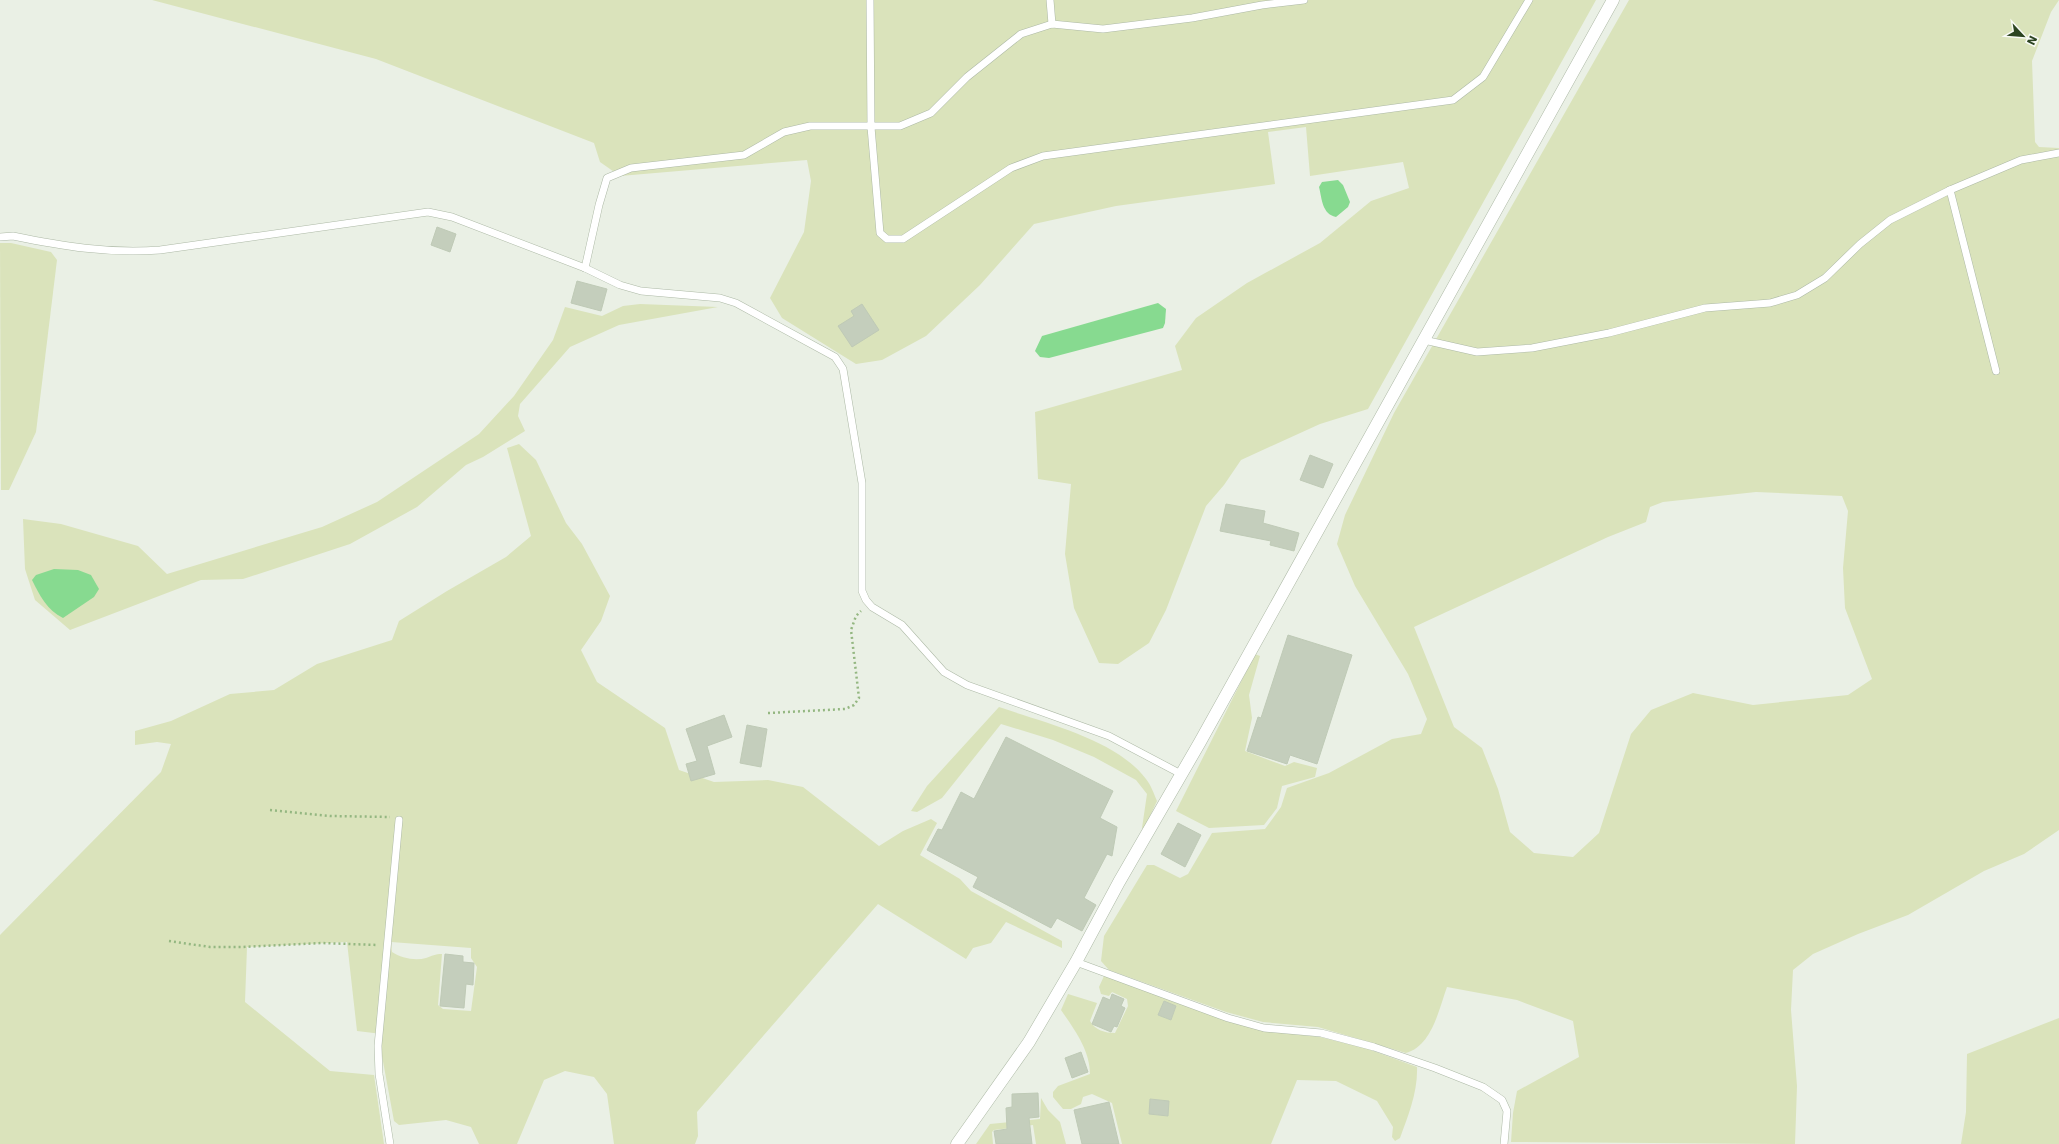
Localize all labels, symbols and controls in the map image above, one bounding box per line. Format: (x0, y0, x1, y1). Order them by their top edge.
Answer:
north arrow (2003, 16, 2043, 56)
text: N (2024, 33, 2039, 47)

